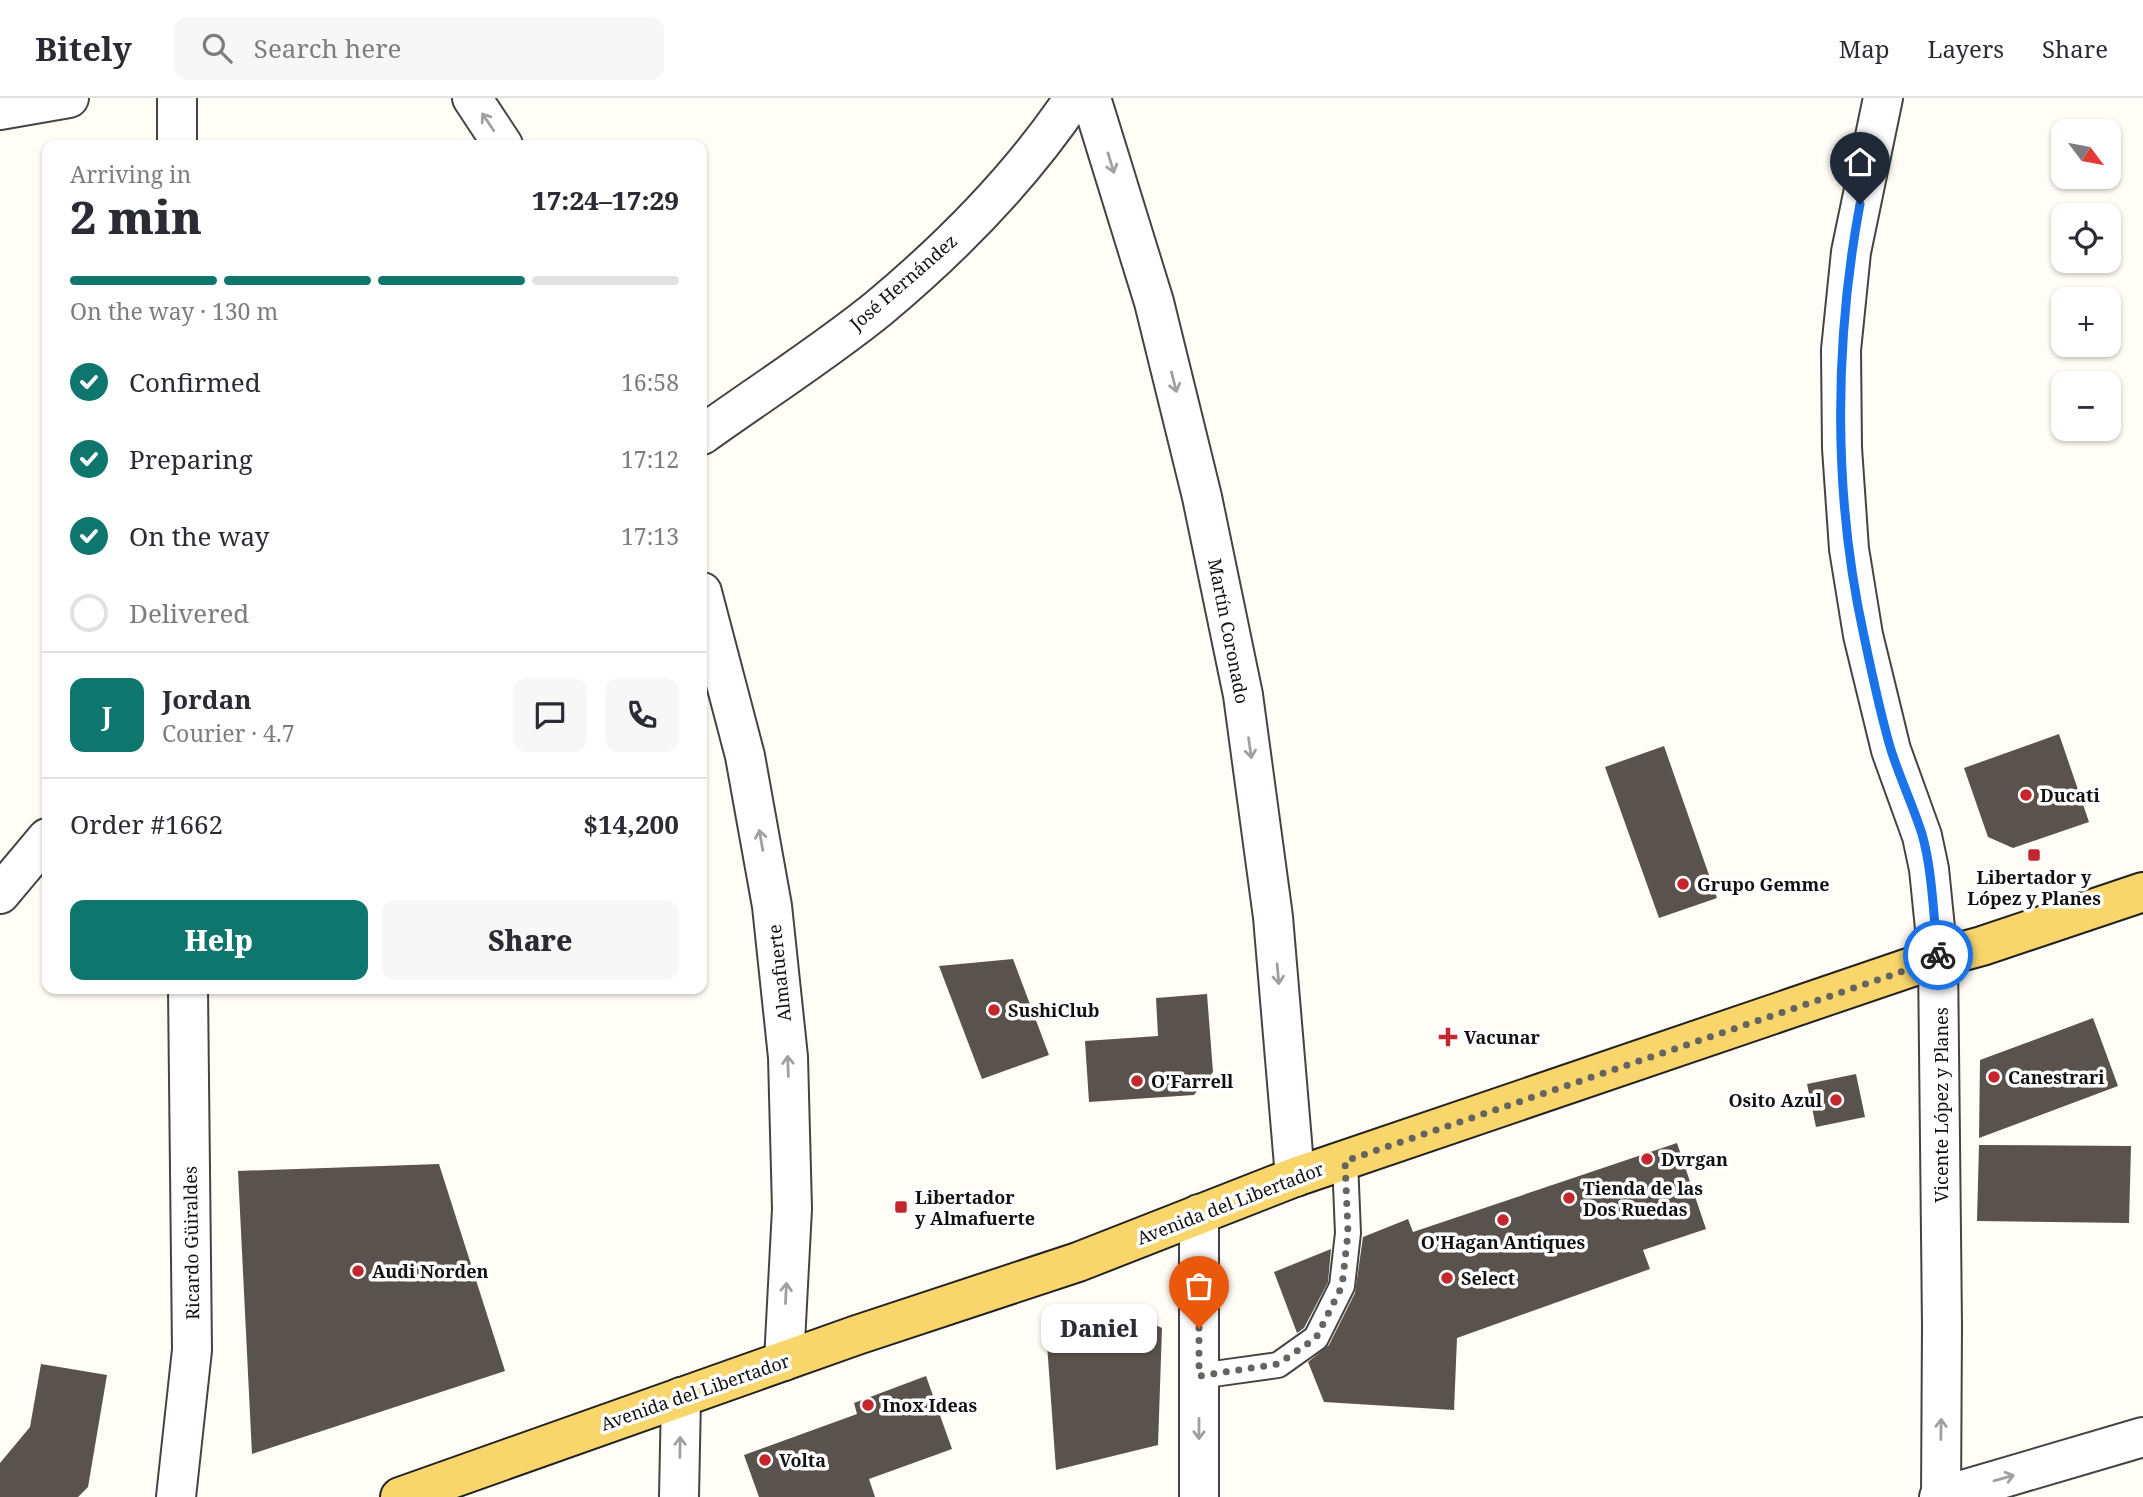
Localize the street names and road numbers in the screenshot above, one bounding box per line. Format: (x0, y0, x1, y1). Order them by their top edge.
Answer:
street label: José Hernández (843, 229, 962, 336)
street label: Martín Coronado (1203, 556, 1255, 706)
street label: Almafuerte (762, 923, 796, 1023)
street label: Vicente López y Planes (1929, 1007, 1953, 1203)
street label: Avenida del Libertador (1133, 1156, 1327, 1250)
street label: Ricardo Güiraldes (178, 1166, 204, 1320)
street label: Avenida del Libertador (597, 1348, 793, 1436)

